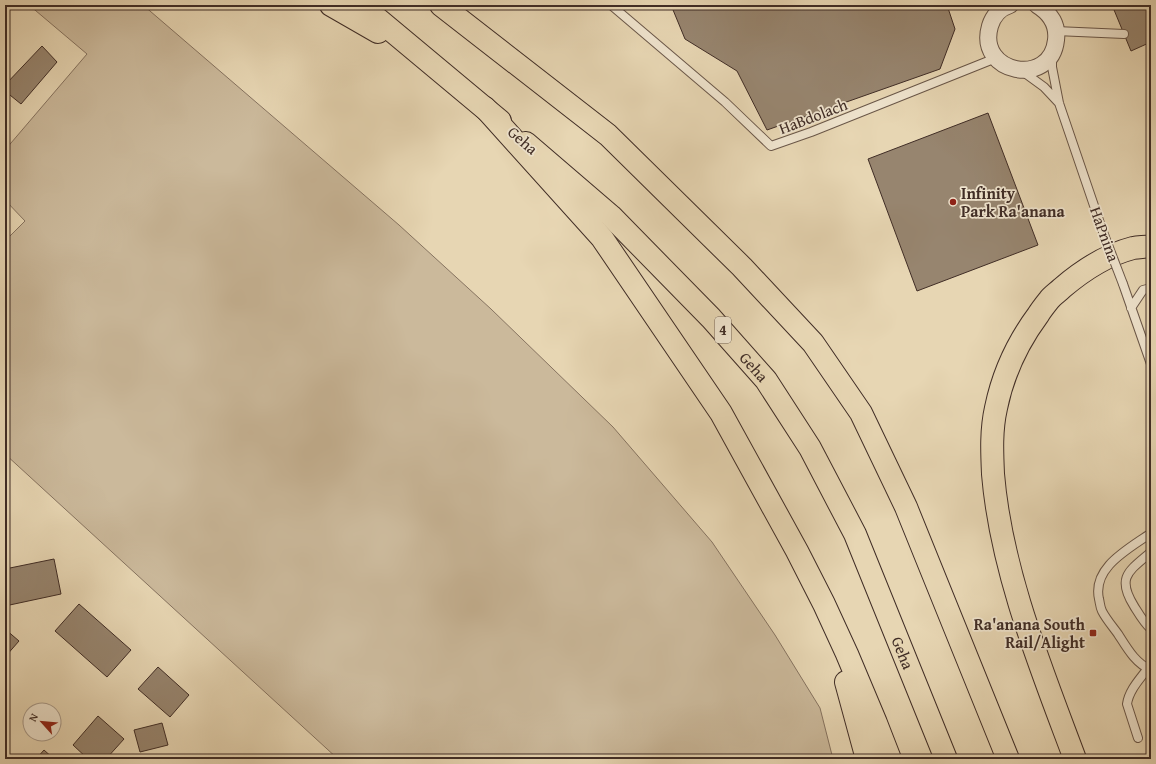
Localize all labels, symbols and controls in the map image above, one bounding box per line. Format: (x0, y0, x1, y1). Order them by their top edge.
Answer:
street label: HaBdolach (775, 92, 851, 140)
street label: Geha (502, 120, 544, 160)
place label: Infinity Park Ra'anana (961, 181, 1065, 223)
marker: Infinity Park Ra'anana (948, 197, 958, 207)
street label: HaPnina (1084, 203, 1126, 265)
road number: 4 (715, 317, 731, 343)
street label: Geha (734, 346, 775, 388)
place label: Ra'anana South Rail/Alight (974, 612, 1086, 654)
marker: Ra'anana South Rail/Alight (1088, 628, 1098, 638)
street label: Geha (886, 633, 921, 673)
north arrow (22, 702, 62, 742)
text: N (24, 710, 42, 724)

